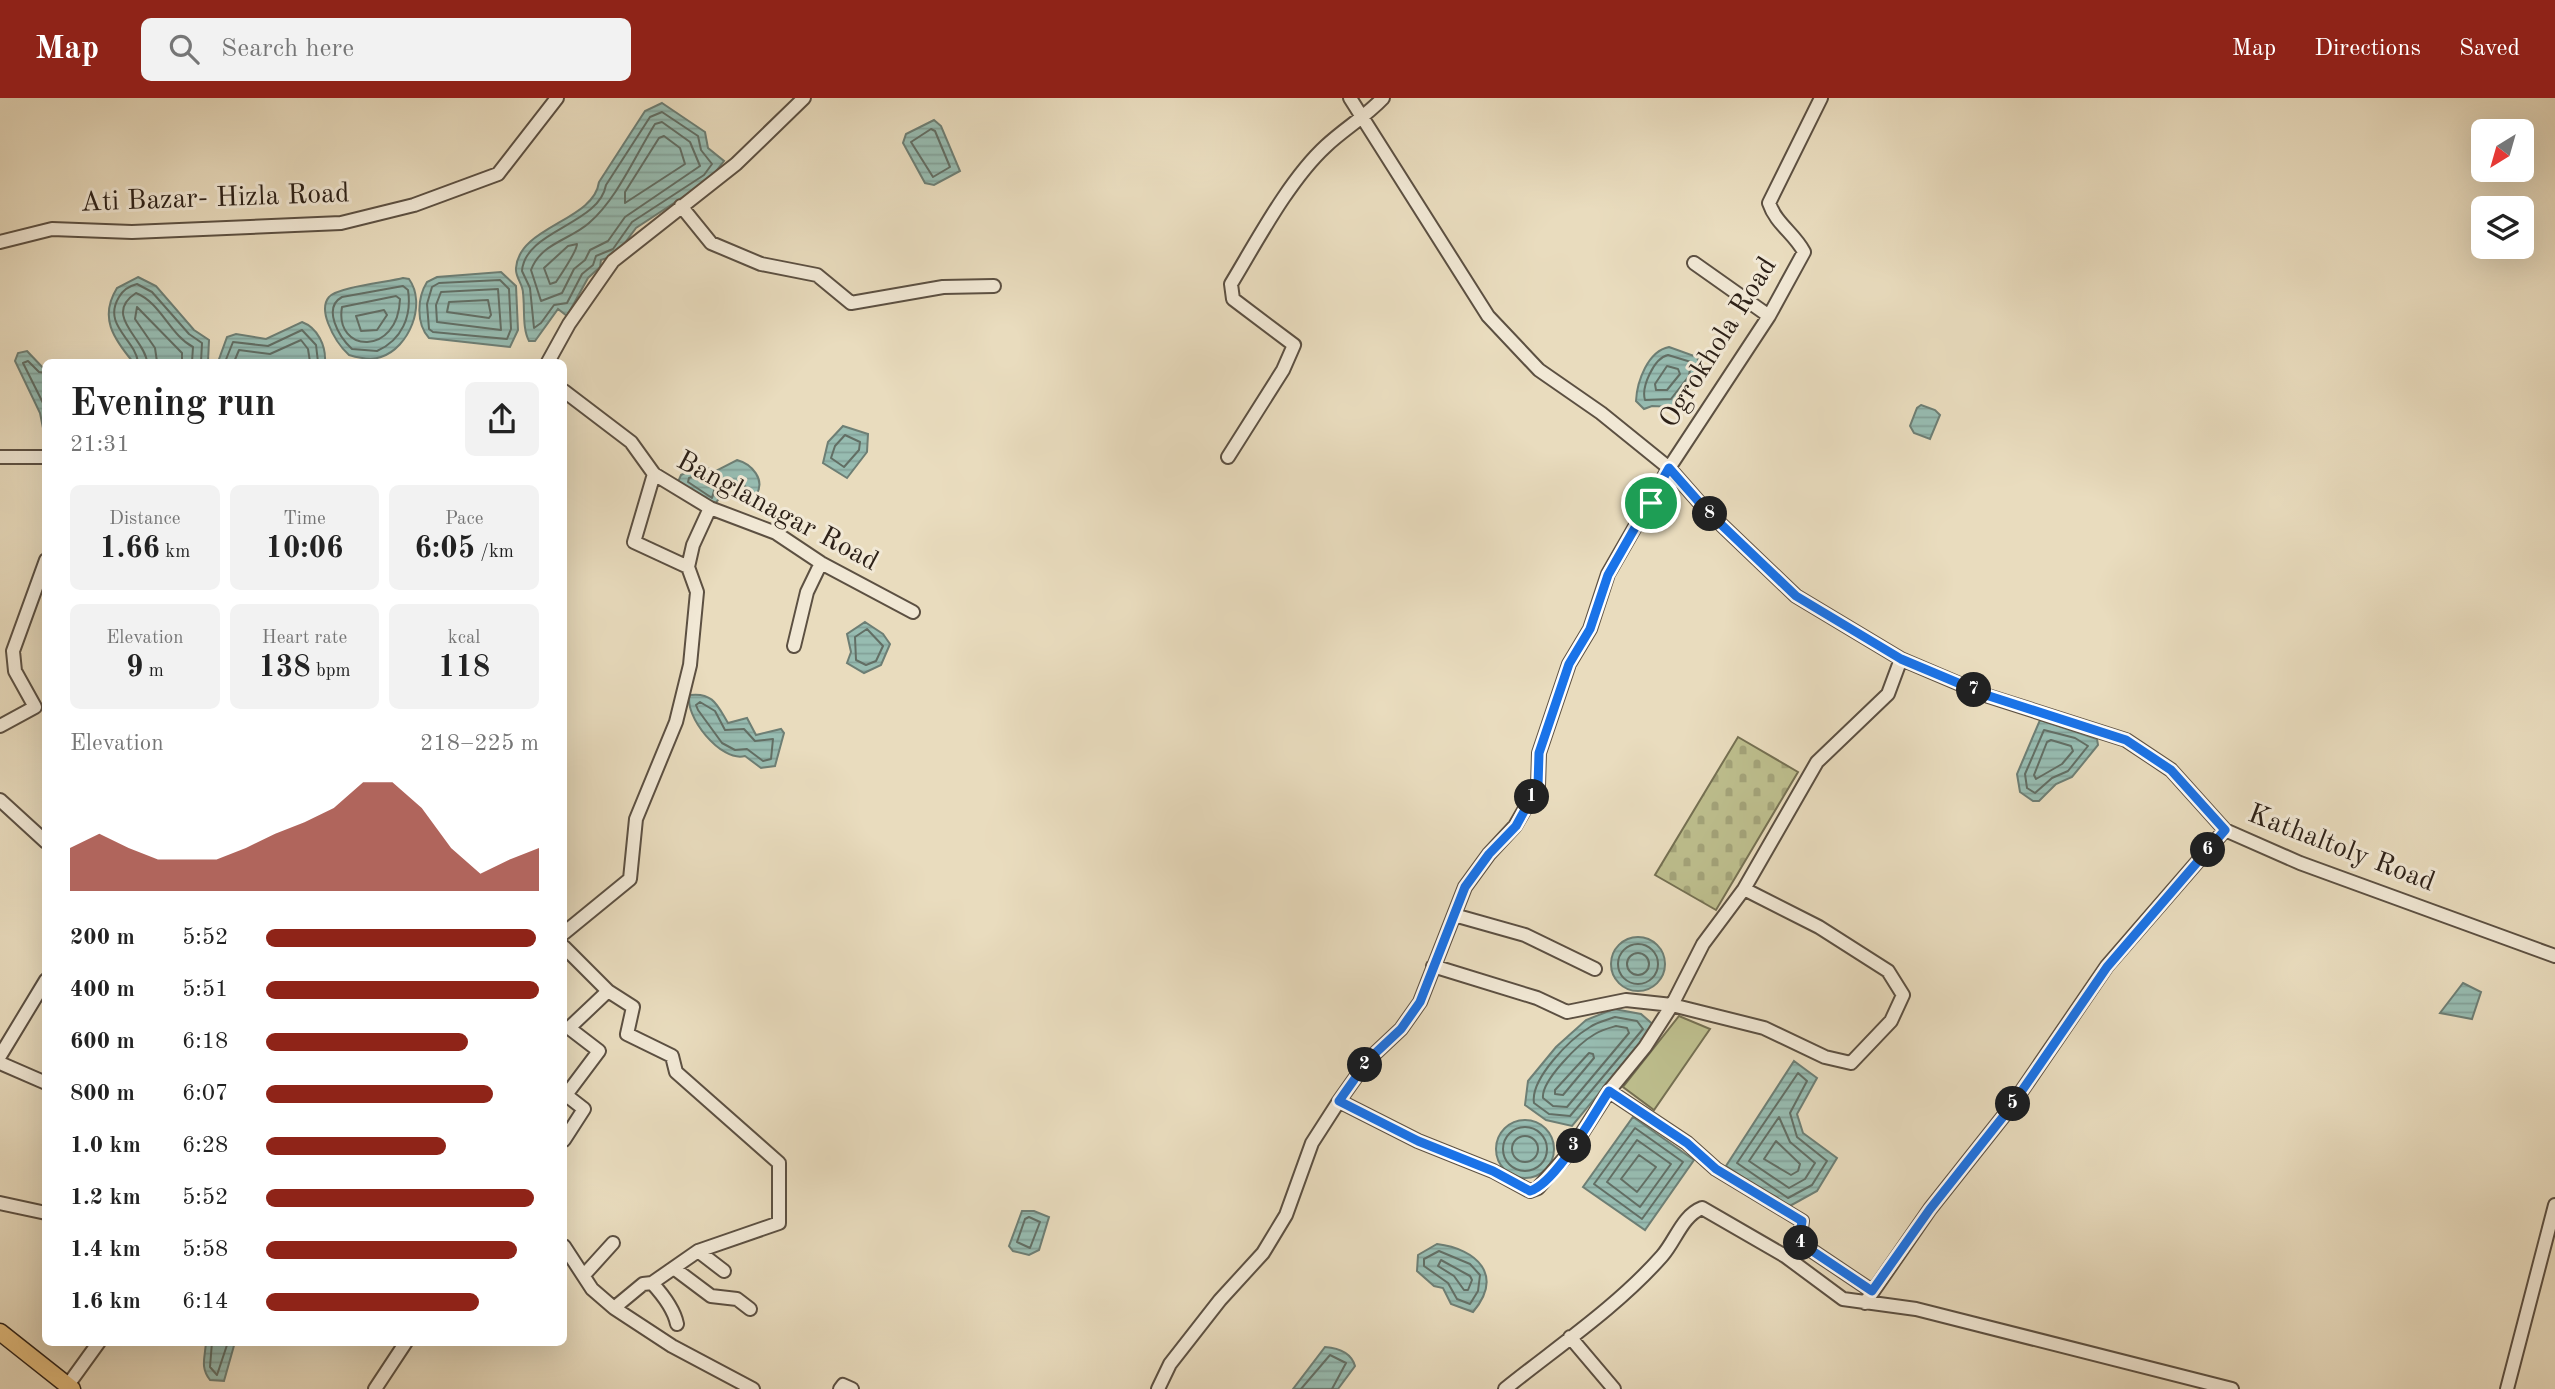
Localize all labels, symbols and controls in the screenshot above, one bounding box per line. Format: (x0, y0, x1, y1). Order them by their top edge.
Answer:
search box (141, 18, 631, 81)
icon: search (165, 30, 203, 68)
text: Map (35, 33, 99, 66)
text: Search here (221, 36, 354, 62)
text: Map (2232, 37, 2276, 61)
text: Directions (2314, 37, 2421, 61)
text: Saved (2459, 37, 2520, 61)
north arrow (2471, 119, 2534, 182)
map controls (2471, 119, 2534, 259)
street label: Ati Bazar- Hizla Road (80, 180, 350, 218)
button: layers (2471, 196, 2534, 259)
street label: Ogrokhola Road (1655, 253, 1783, 433)
button: share (465, 382, 539, 456)
text: Evening run (70, 386, 276, 424)
text: 21:31 (70, 433, 130, 456)
street label: Banglanagar Road (671, 447, 883, 577)
pin (1621, 473, 1681, 533)
icon: arrive (1632, 484, 1670, 522)
pin: 8 (1692, 496, 1728, 532)
text: 8 (1704, 504, 1715, 523)
text: Distance (109, 510, 181, 529)
text: Time (283, 510, 326, 529)
text: Pace (445, 510, 483, 529)
text: 1.66 (99, 534, 160, 564)
text: 10:06 (265, 534, 343, 564)
text: 6:05 (414, 534, 475, 564)
text: km (160, 543, 190, 562)
text: /km (475, 543, 514, 562)
text: Elevation (106, 629, 183, 648)
text: Heart rate (262, 629, 347, 648)
text: kcal (448, 629, 481, 648)
text: 9 (126, 653, 143, 683)
text: 138 (258, 653, 311, 683)
text: 118 (438, 653, 490, 683)
text: m (143, 662, 164, 681)
text: bpm (311, 662, 351, 681)
pin: 7 (1956, 672, 1992, 708)
text: 7 (1968, 680, 1979, 699)
text: Elevation (70, 732, 164, 755)
text: 218–225 m (420, 732, 539, 755)
pin: 1 (1514, 780, 1550, 814)
text: 1 (1526, 787, 1537, 806)
street label: Kathaltoly Road (2244, 800, 2438, 898)
pin: 6 (2190, 832, 2226, 868)
text: 6 (2202, 840, 2213, 859)
text: 200 m (70, 926, 135, 949)
text: 5:52 (182, 926, 228, 949)
text: 400 m (70, 978, 135, 1001)
text: 5:51 (182, 978, 228, 1001)
text: 600 m (70, 1030, 135, 1053)
text: 6:18 (182, 1030, 228, 1053)
pin: 2 (1348, 1048, 1382, 1082)
text: 2 (1359, 1055, 1370, 1074)
text: 800 m (70, 1082, 135, 1105)
text: 6:07 (182, 1082, 228, 1105)
pin: 5 (1996, 1086, 2030, 1122)
text: 5 (2007, 1094, 2018, 1113)
pin: 3 (1556, 1128, 1592, 1164)
text: 1.0 km (70, 1134, 141, 1157)
text: 6:28 (182, 1134, 228, 1157)
text: 3 (1568, 1136, 1579, 1155)
text: 1.2 km (70, 1186, 141, 1209)
text: 5:52 (182, 1186, 228, 1209)
pin: 4 (1784, 1226, 1818, 1260)
text: 4 (1795, 1233, 1806, 1252)
text: 1.4 km (70, 1238, 141, 1261)
text: 5:58 (182, 1238, 228, 1261)
text: 1.6 km (70, 1290, 141, 1313)
text: 6:14 (182, 1290, 228, 1313)

